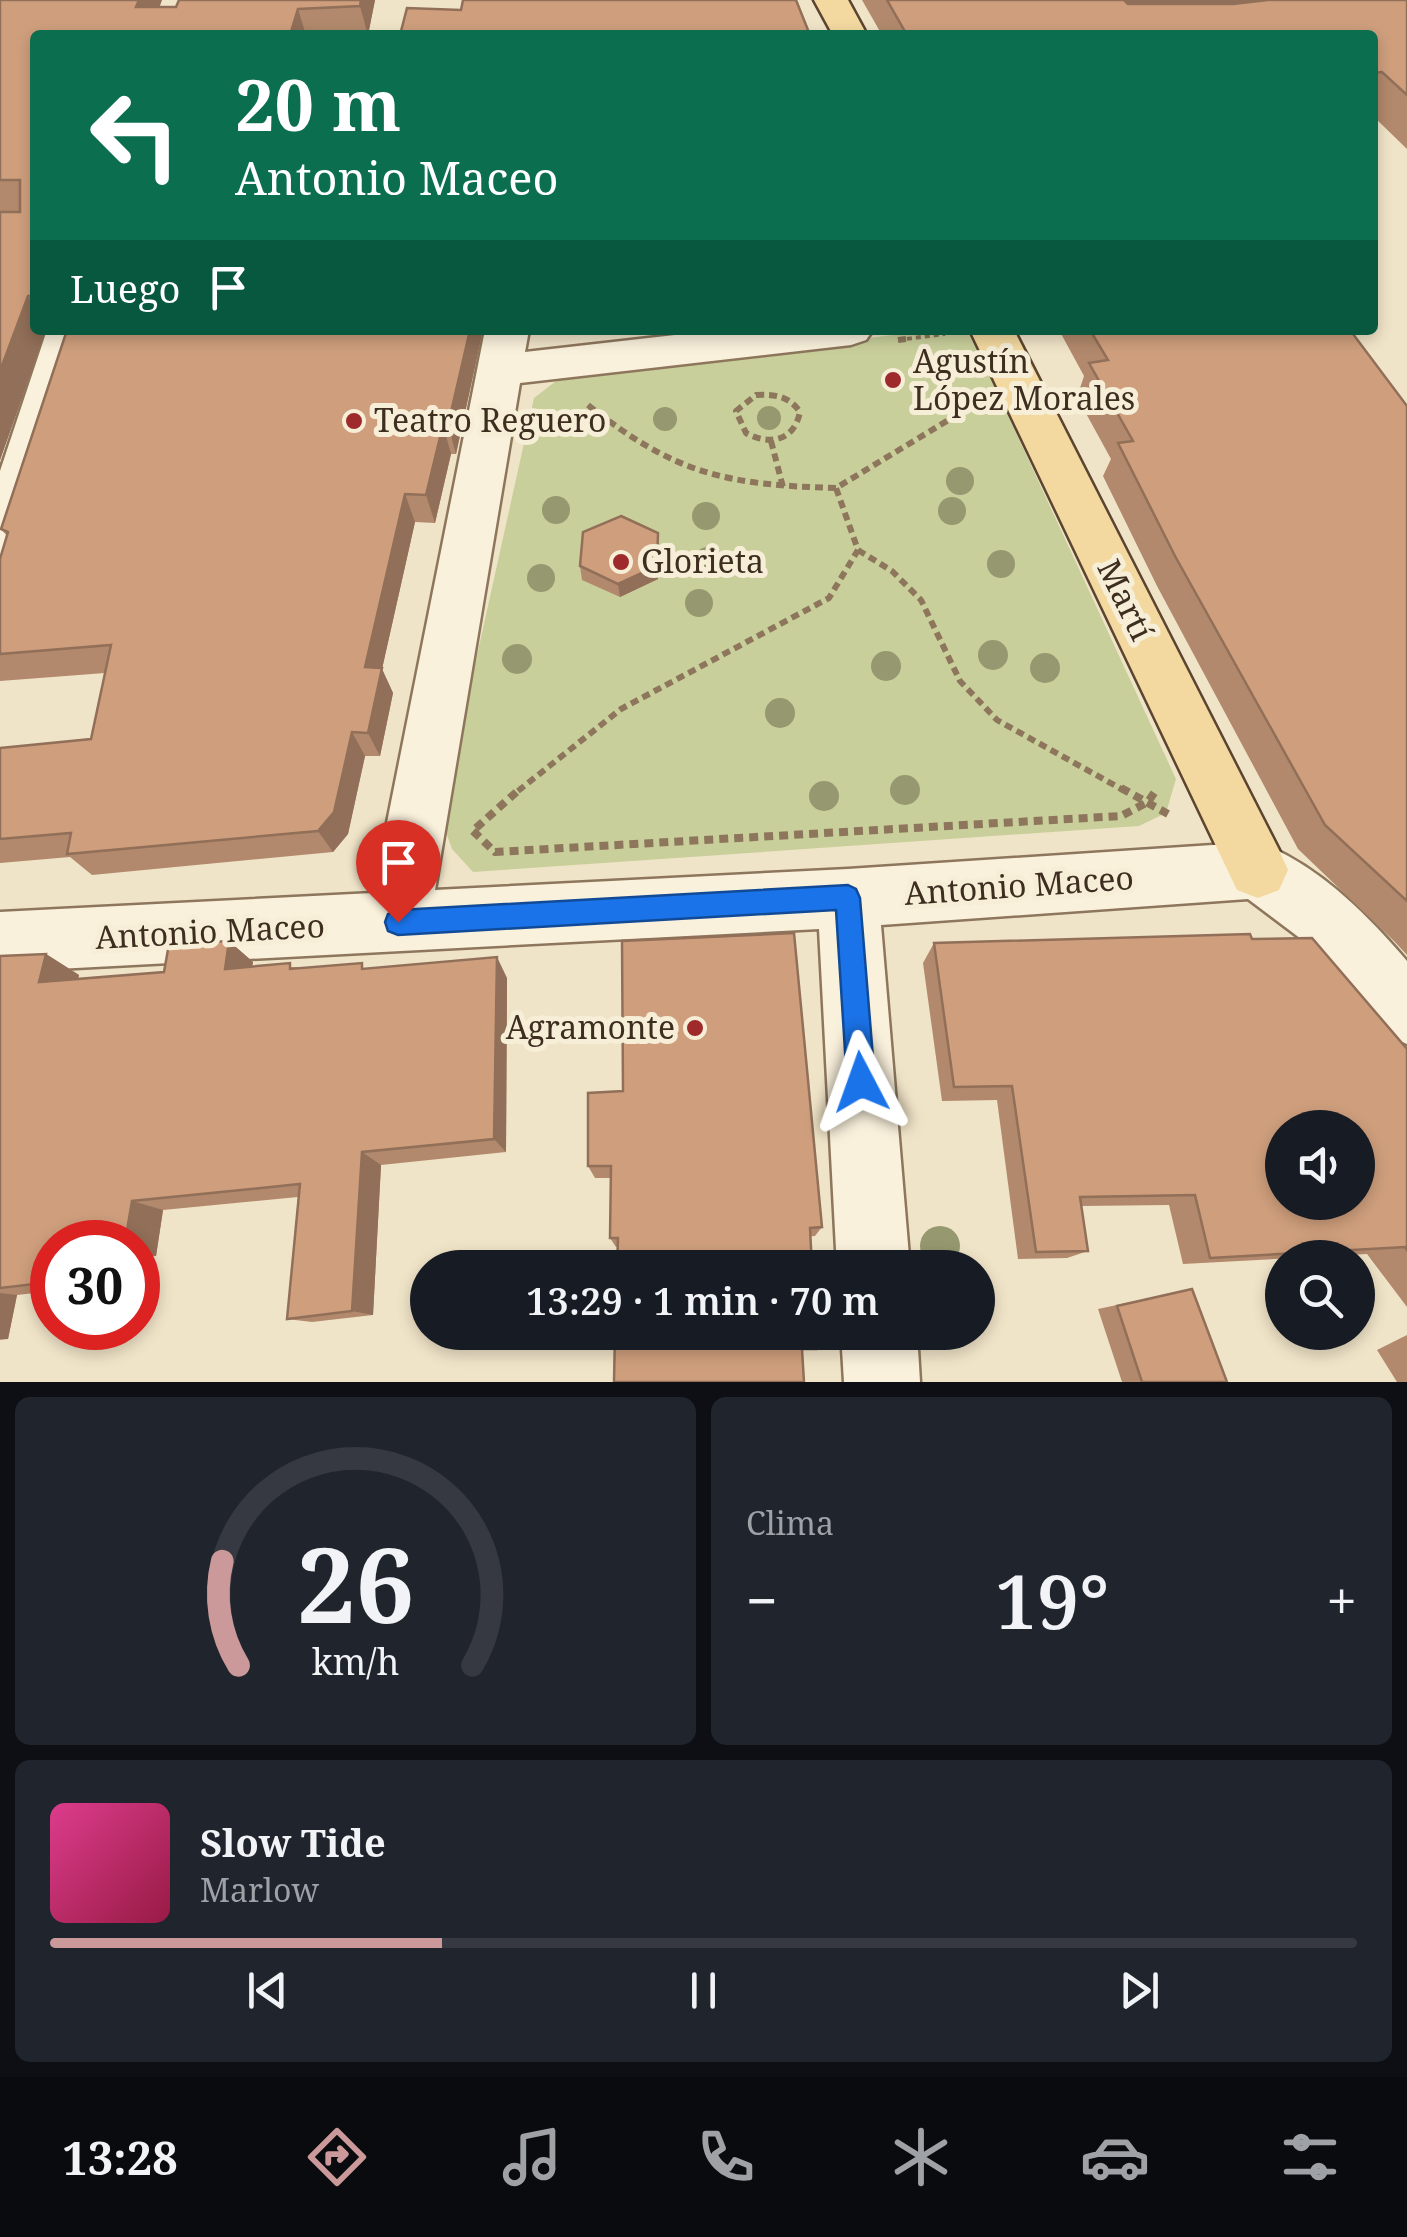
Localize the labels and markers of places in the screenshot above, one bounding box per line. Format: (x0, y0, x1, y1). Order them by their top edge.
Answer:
place label: Agustín López Morales (913, 339, 1135, 419)
marker: Agustín López Morales (882, 369, 904, 391)
place label: Teatro Reguero (374, 398, 607, 441)
marker: Teatro Reguero (343, 410, 365, 432)
place label: Glorieta (641, 539, 764, 582)
marker: Glorieta (610, 551, 632, 573)
pin (356, 820, 441, 923)
place label: Agramonte (506, 1005, 675, 1048)
marker: Agramonte (684, 1017, 706, 1039)

